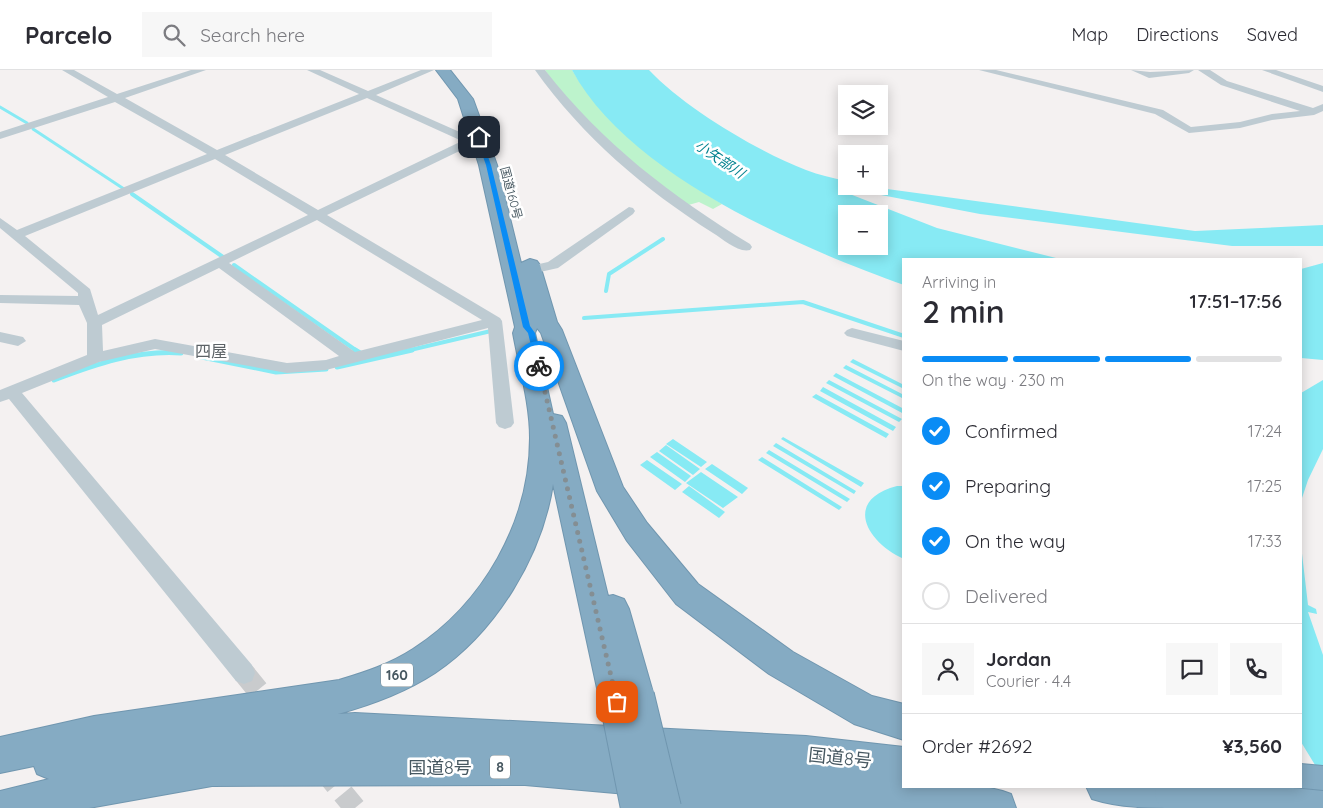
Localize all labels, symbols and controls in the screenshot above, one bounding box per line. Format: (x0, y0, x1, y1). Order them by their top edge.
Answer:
search box (142, 12, 492, 57)
text: Parcelo (25, 20, 112, 50)
icon: search (160, 21, 188, 49)
text: Search here (200, 23, 305, 47)
text: Map (1071, 23, 1108, 46)
text: Directions (1136, 23, 1219, 46)
text: Saved (1247, 23, 1298, 46)
map controls (838, 85, 888, 255)
button: layers (838, 85, 888, 135)
pin (458, 116, 500, 158)
icon: home (465, 123, 493, 151)
water label: 小矢部川 (692, 136, 750, 183)
button: + (838, 145, 888, 195)
street label: 国道160号 (497, 165, 526, 221)
button: − (838, 205, 888, 255)
text: Arriving in (922, 272, 996, 292)
text: 17:51–17:56 (1190, 289, 1282, 313)
text: 2 min (922, 291, 1005, 331)
district label: 四屋 (195, 341, 227, 361)
courier (514, 341, 564, 391)
icon: bike (525, 352, 553, 380)
text: On the way · 230 m (922, 370, 1064, 390)
icon: check (922, 417, 950, 445)
text: Confirmed (965, 419, 1058, 443)
text: 17:24 (1248, 421, 1282, 441)
icon: check (922, 472, 950, 500)
text: Preparing (965, 474, 1051, 498)
text: 17:25 (1247, 476, 1282, 496)
icon: check (922, 527, 950, 555)
text: On the way (965, 529, 1066, 553)
text: 17:33 (1248, 531, 1282, 551)
text: Delivered (965, 584, 1048, 608)
button: person (922, 643, 974, 695)
button: chat (1166, 643, 1218, 695)
button: phone (1230, 643, 1282, 695)
text: Jordan (986, 647, 1051, 671)
road number: 160 (381, 664, 413, 686)
text: Courier · 4.4 (986, 671, 1071, 691)
pin (596, 681, 638, 723)
icon: bag (603, 688, 631, 716)
text: Order #2692 (922, 734, 1033, 758)
text: ¥3,560 (1222, 734, 1282, 758)
street label: 国道8号 (807, 743, 873, 772)
street label: 国道8号 (408, 756, 472, 779)
road number: 8 (490, 756, 510, 779)

